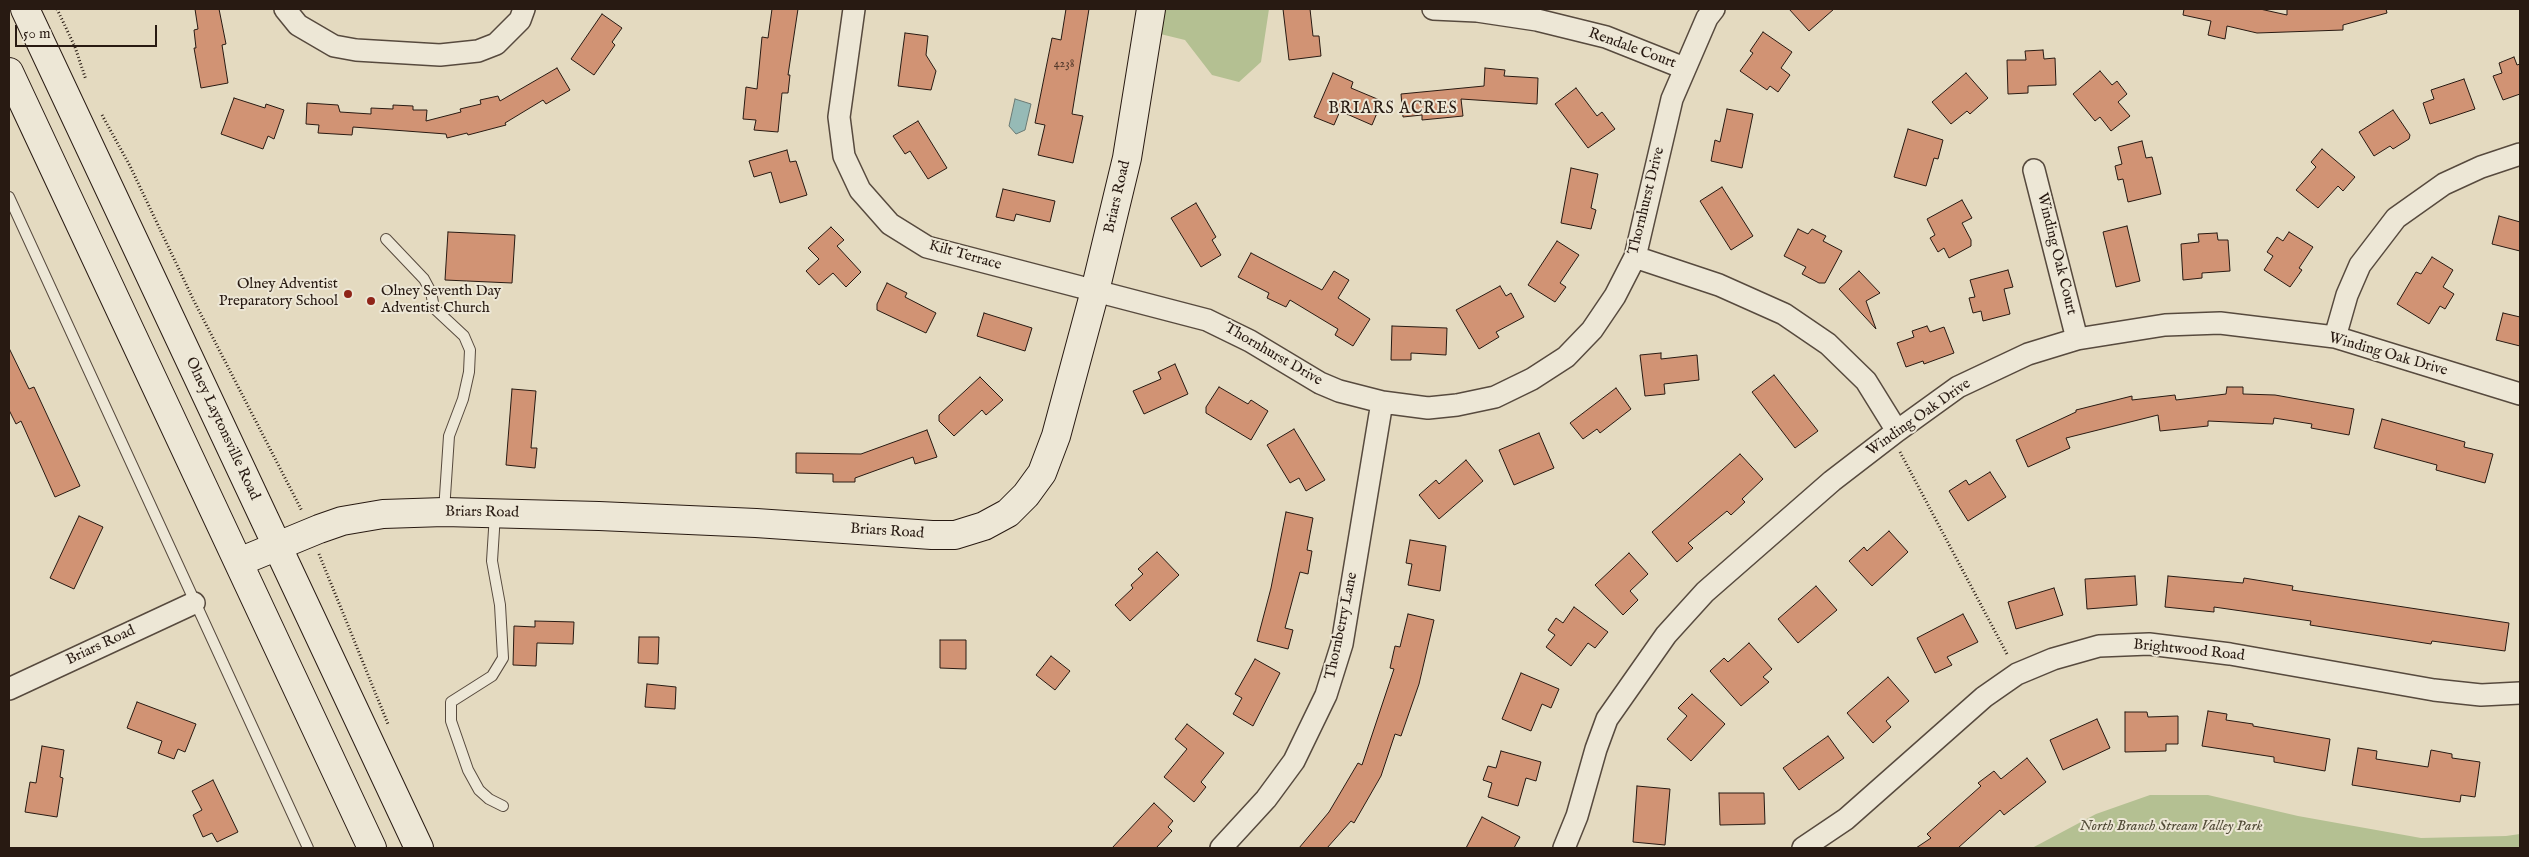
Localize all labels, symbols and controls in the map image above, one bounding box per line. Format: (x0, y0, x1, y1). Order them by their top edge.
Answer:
scale bar (18, 15, 160, 47)
text: 50 m (23, 24, 51, 43)
street label: Rendale Court (1586, 25, 1678, 73)
house number: 4238 (1054, 58, 1074, 72)
district label: BRIARS ACRES (1327, 100, 1459, 120)
street label: Thornhurst Drive (1625, 145, 1669, 257)
street label: Briars Road (1101, 159, 1135, 235)
street label: Winding Oak Court (2032, 191, 2080, 317)
street label: Kilt Terrace (927, 237, 1003, 275)
place label: Olney Adventist Preparatory School (219, 276, 338, 311)
place label: Olney Seventh Day Adventist Church (381, 283, 501, 318)
marker: Olney Adventist Preparatory School (342, 288, 354, 300)
marker: Olney Seventh Day Adventist Church (365, 295, 377, 307)
street label: Thornhurst Drive (1221, 320, 1325, 390)
street label: Winding Oak Drive (2326, 329, 2450, 381)
street label: Olney Laytonsville Road (181, 355, 263, 503)
street label: Winding Oak Drive (1864, 375, 1974, 461)
street label: Briars Road (445, 503, 519, 523)
street label: Briars Road (850, 520, 924, 544)
street label: Thornberry Lane (1322, 571, 1362, 681)
street label: Briars Road (64, 622, 138, 670)
street label: Brightwood Road (2132, 636, 2246, 666)
park label: North Branch Stream Valley Park (2080, 818, 2262, 836)

